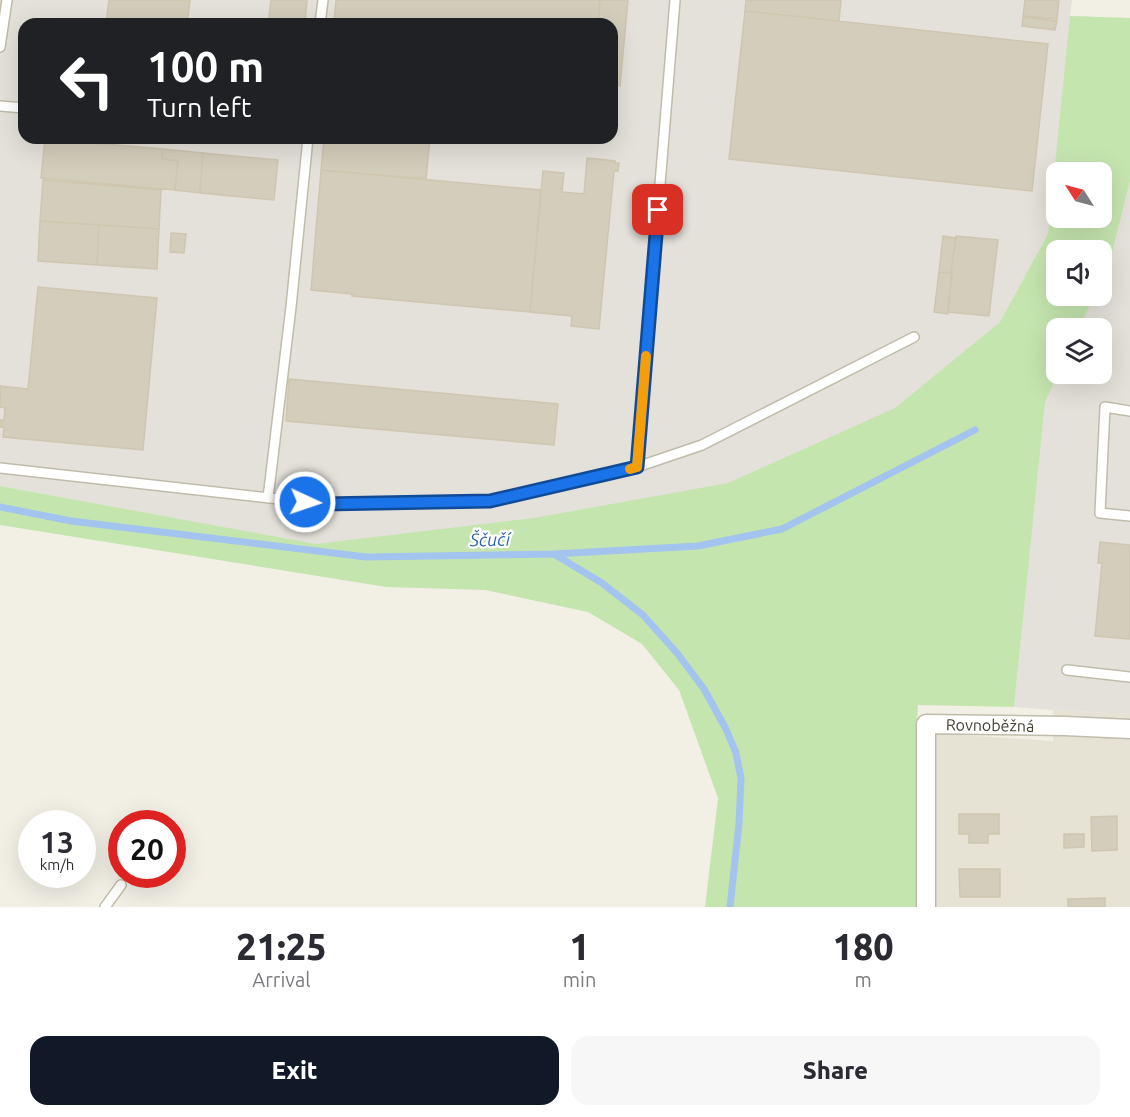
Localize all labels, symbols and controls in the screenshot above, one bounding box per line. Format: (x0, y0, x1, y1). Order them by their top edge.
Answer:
icon: left (48, 42, 126, 120)
text: 100 m (147, 43, 264, 90)
text: Turn left (147, 92, 251, 122)
north arrow (1046, 162, 1112, 228)
map controls (1046, 162, 1112, 384)
pin (632, 184, 683, 235)
icon: arrive (641, 193, 674, 226)
button: sound (1046, 240, 1112, 306)
button: layers (1046, 318, 1112, 384)
position arrow (273, 470, 337, 534)
water label: Ščučí (469, 528, 513, 549)
street label: Rovnoběžná (946, 715, 1034, 735)
speed limit sign: 20 (108, 810, 186, 888)
text: 13 (40, 825, 74, 859)
text: km/h (40, 856, 74, 873)
text: 21:25 (236, 926, 326, 967)
text: 1 (569, 926, 590, 967)
text: 180 (833, 926, 894, 967)
text: Arrival (252, 968, 311, 991)
text: min (563, 968, 596, 991)
text: m (855, 968, 872, 991)
button: Exit (30, 1036, 559, 1105)
button: Share (571, 1036, 1100, 1105)

